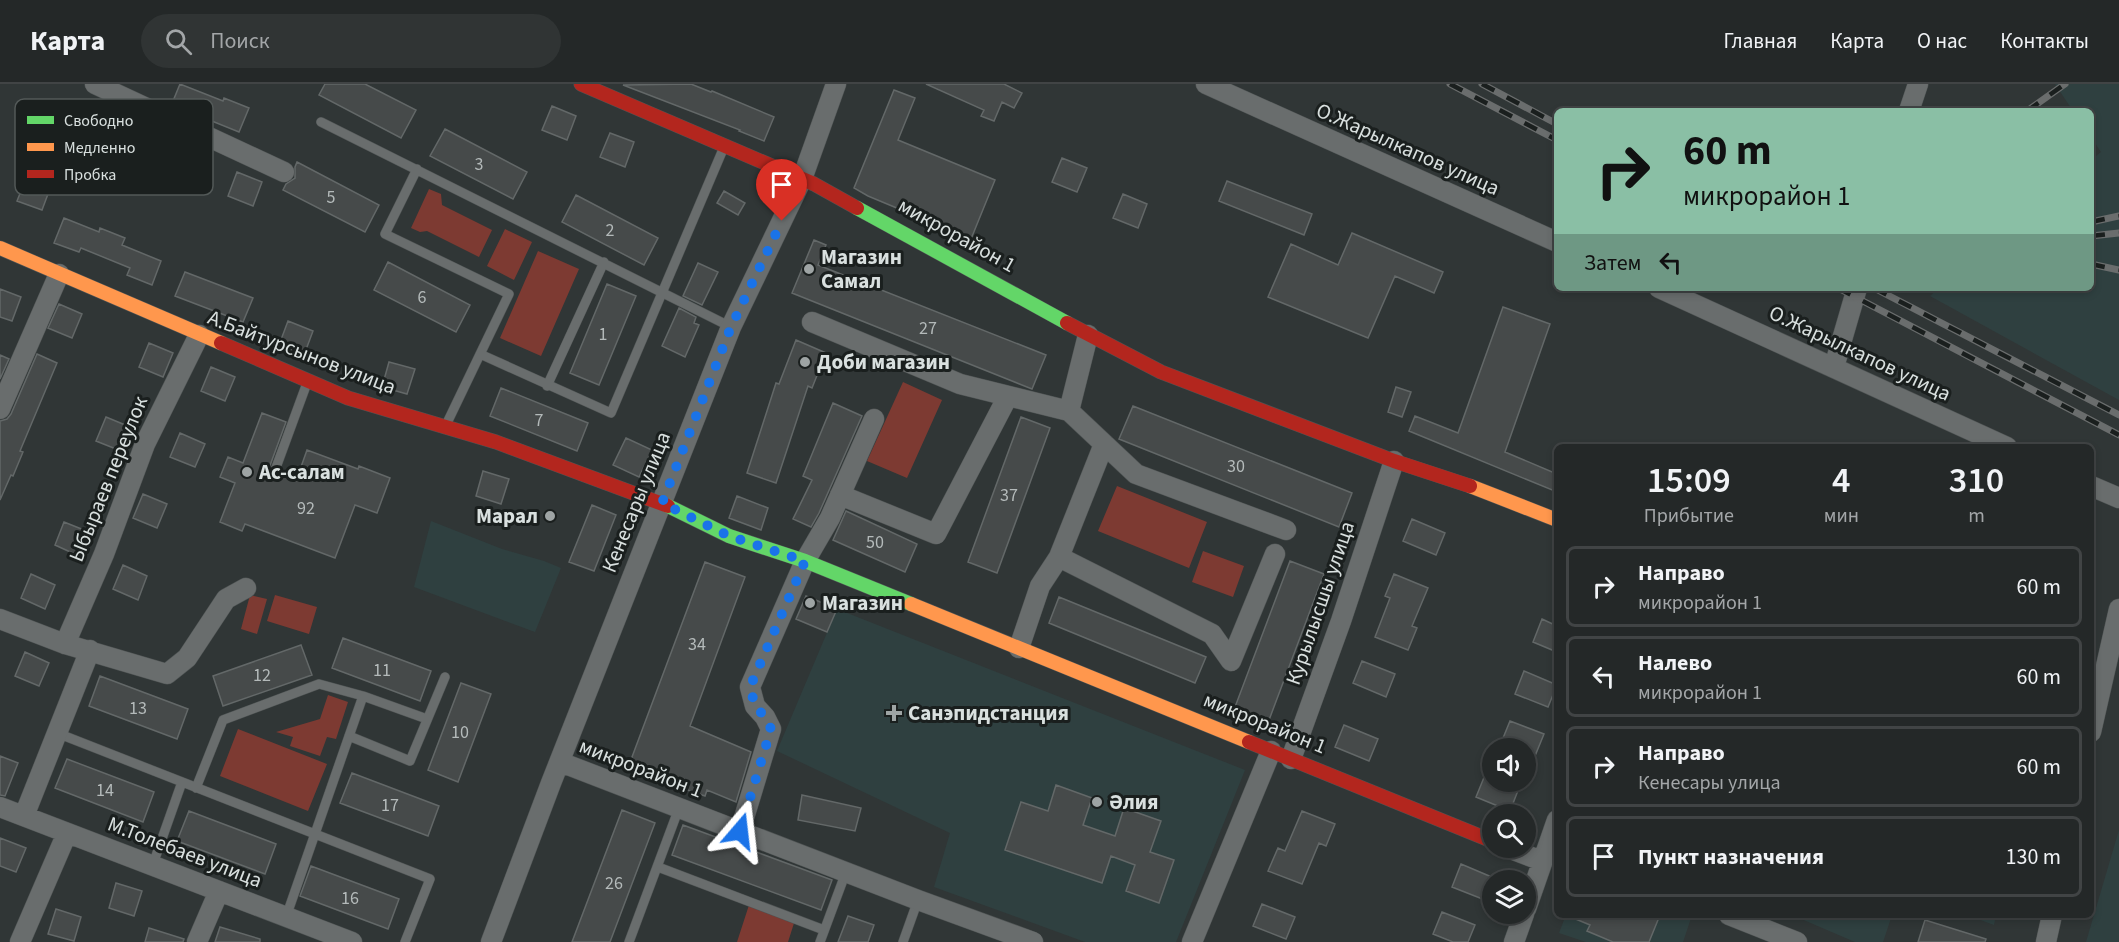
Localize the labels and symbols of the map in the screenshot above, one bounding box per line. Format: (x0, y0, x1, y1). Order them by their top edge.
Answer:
street label: О.Жарылкапов улица (1312, 95, 1504, 203)
legend (15, 99, 213, 195)
text: Свободно (64, 110, 134, 132)
text: Медленно (64, 137, 135, 159)
house number: 3 (475, 152, 484, 177)
pin (756, 159, 807, 221)
text: Пробка (64, 164, 116, 186)
house number: 5 (327, 185, 336, 210)
street label: микрорайон 1 (893, 190, 1021, 280)
house number: 2 (606, 218, 615, 243)
place label: Магазин Самал (821, 242, 902, 296)
marker: Магазин Самал (802, 262, 816, 276)
house number: 6 (418, 285, 427, 310)
street label: О.Жарылкапов улица (1764, 298, 1956, 408)
street label: А.Байтурсынов улица (204, 302, 400, 402)
house number: 27 (919, 316, 937, 341)
house number: 1 (599, 322, 607, 347)
place label: Доби магазин (817, 347, 950, 377)
marker: Доби магазин (798, 355, 812, 369)
street label: Ыбыраев переулок (61, 391, 155, 566)
house number: 7 (535, 408, 544, 433)
street label: Кенесары улица (594, 427, 678, 577)
house number: 30 (1227, 454, 1245, 479)
place label: Ас-салам (258, 457, 345, 487)
marker: Ас-салам (240, 465, 254, 479)
house number: 37 (1000, 483, 1018, 508)
house number: 92 (297, 496, 315, 521)
place label: Марал (476, 501, 538, 531)
marker: Марал (543, 509, 557, 523)
street label: Курылысшы улица (1278, 517, 1362, 689)
house number: 50 (866, 530, 884, 555)
place label: Магазин (822, 588, 903, 618)
marker: Магазин (803, 596, 817, 610)
house number: 34 (688, 632, 706, 657)
house number: 11 (373, 658, 391, 683)
house number: 12 (253, 663, 271, 688)
street label: микрорайон 1 (1199, 685, 1331, 761)
house number: 13 (129, 696, 147, 721)
place label: Санэпидстанция (908, 698, 1069, 728)
marker: Санэпидстанция (885, 704, 903, 722)
house number: 10 (451, 720, 469, 745)
street label: микрорайон 1 (575, 731, 707, 805)
house number: 14 (96, 778, 114, 803)
place label: Әлия (1109, 787, 1159, 817)
house number: 17 (381, 793, 399, 818)
marker: Әлия (1090, 795, 1104, 809)
position arrow (708, 799, 772, 863)
street label: М.Толебаев улица (103, 809, 267, 895)
house number: 26 (605, 871, 623, 896)
house number: 16 (341, 886, 359, 911)

